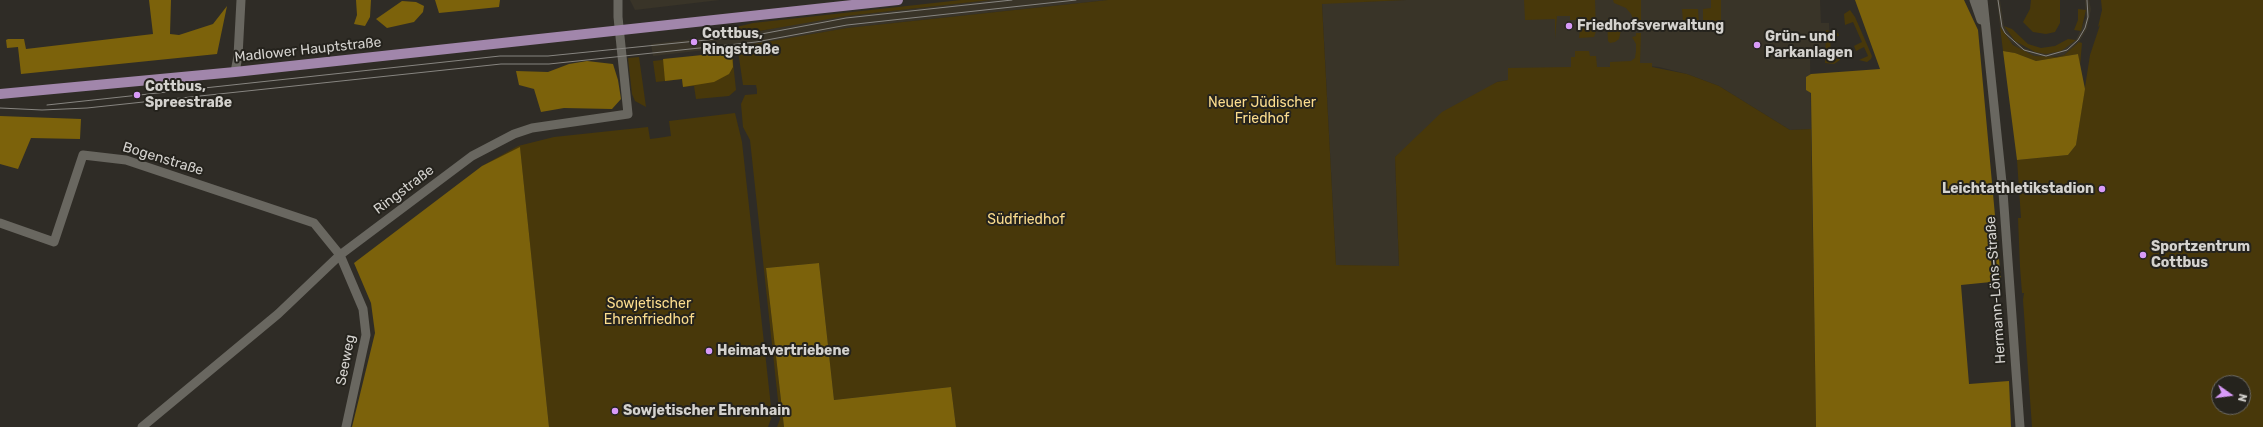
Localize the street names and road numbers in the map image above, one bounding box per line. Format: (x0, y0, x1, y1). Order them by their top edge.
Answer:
street label: Madlower Hauptstraße (234, 34, 382, 66)
street label: Bogenstraße (121, 139, 205, 179)
street label: Ringstraße (371, 162, 437, 218)
street label: Hermann-Löns-Straße (1982, 216, 2010, 364)
street label: Seeweg (333, 333, 359, 387)

